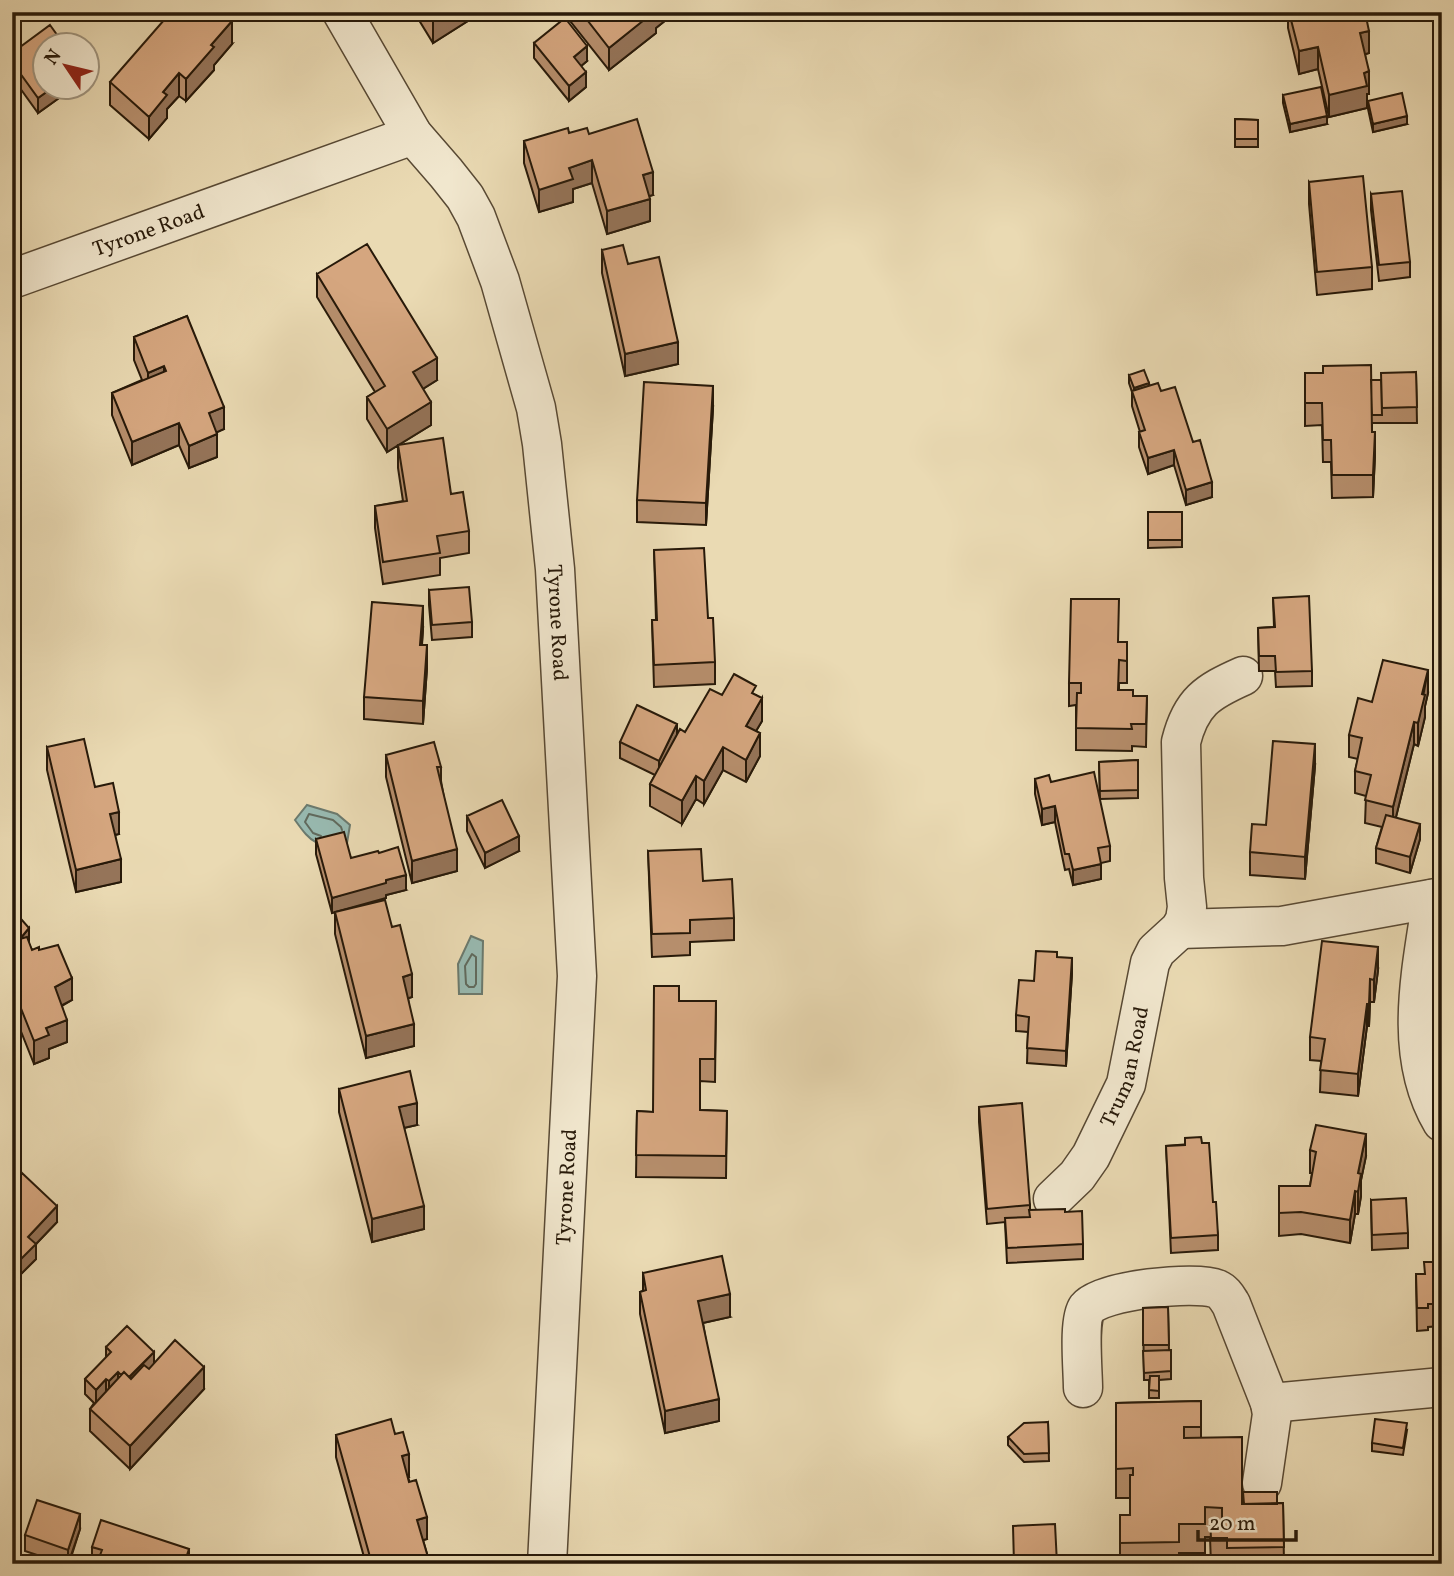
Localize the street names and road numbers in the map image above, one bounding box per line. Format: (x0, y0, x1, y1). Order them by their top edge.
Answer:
street label: Tyrone Road (89, 198, 209, 265)
street label: Tyrone Road (539, 564, 574, 682)
street label: Truman Road (1094, 1004, 1157, 1133)
street label: Tyrone Road (550, 1128, 585, 1246)

